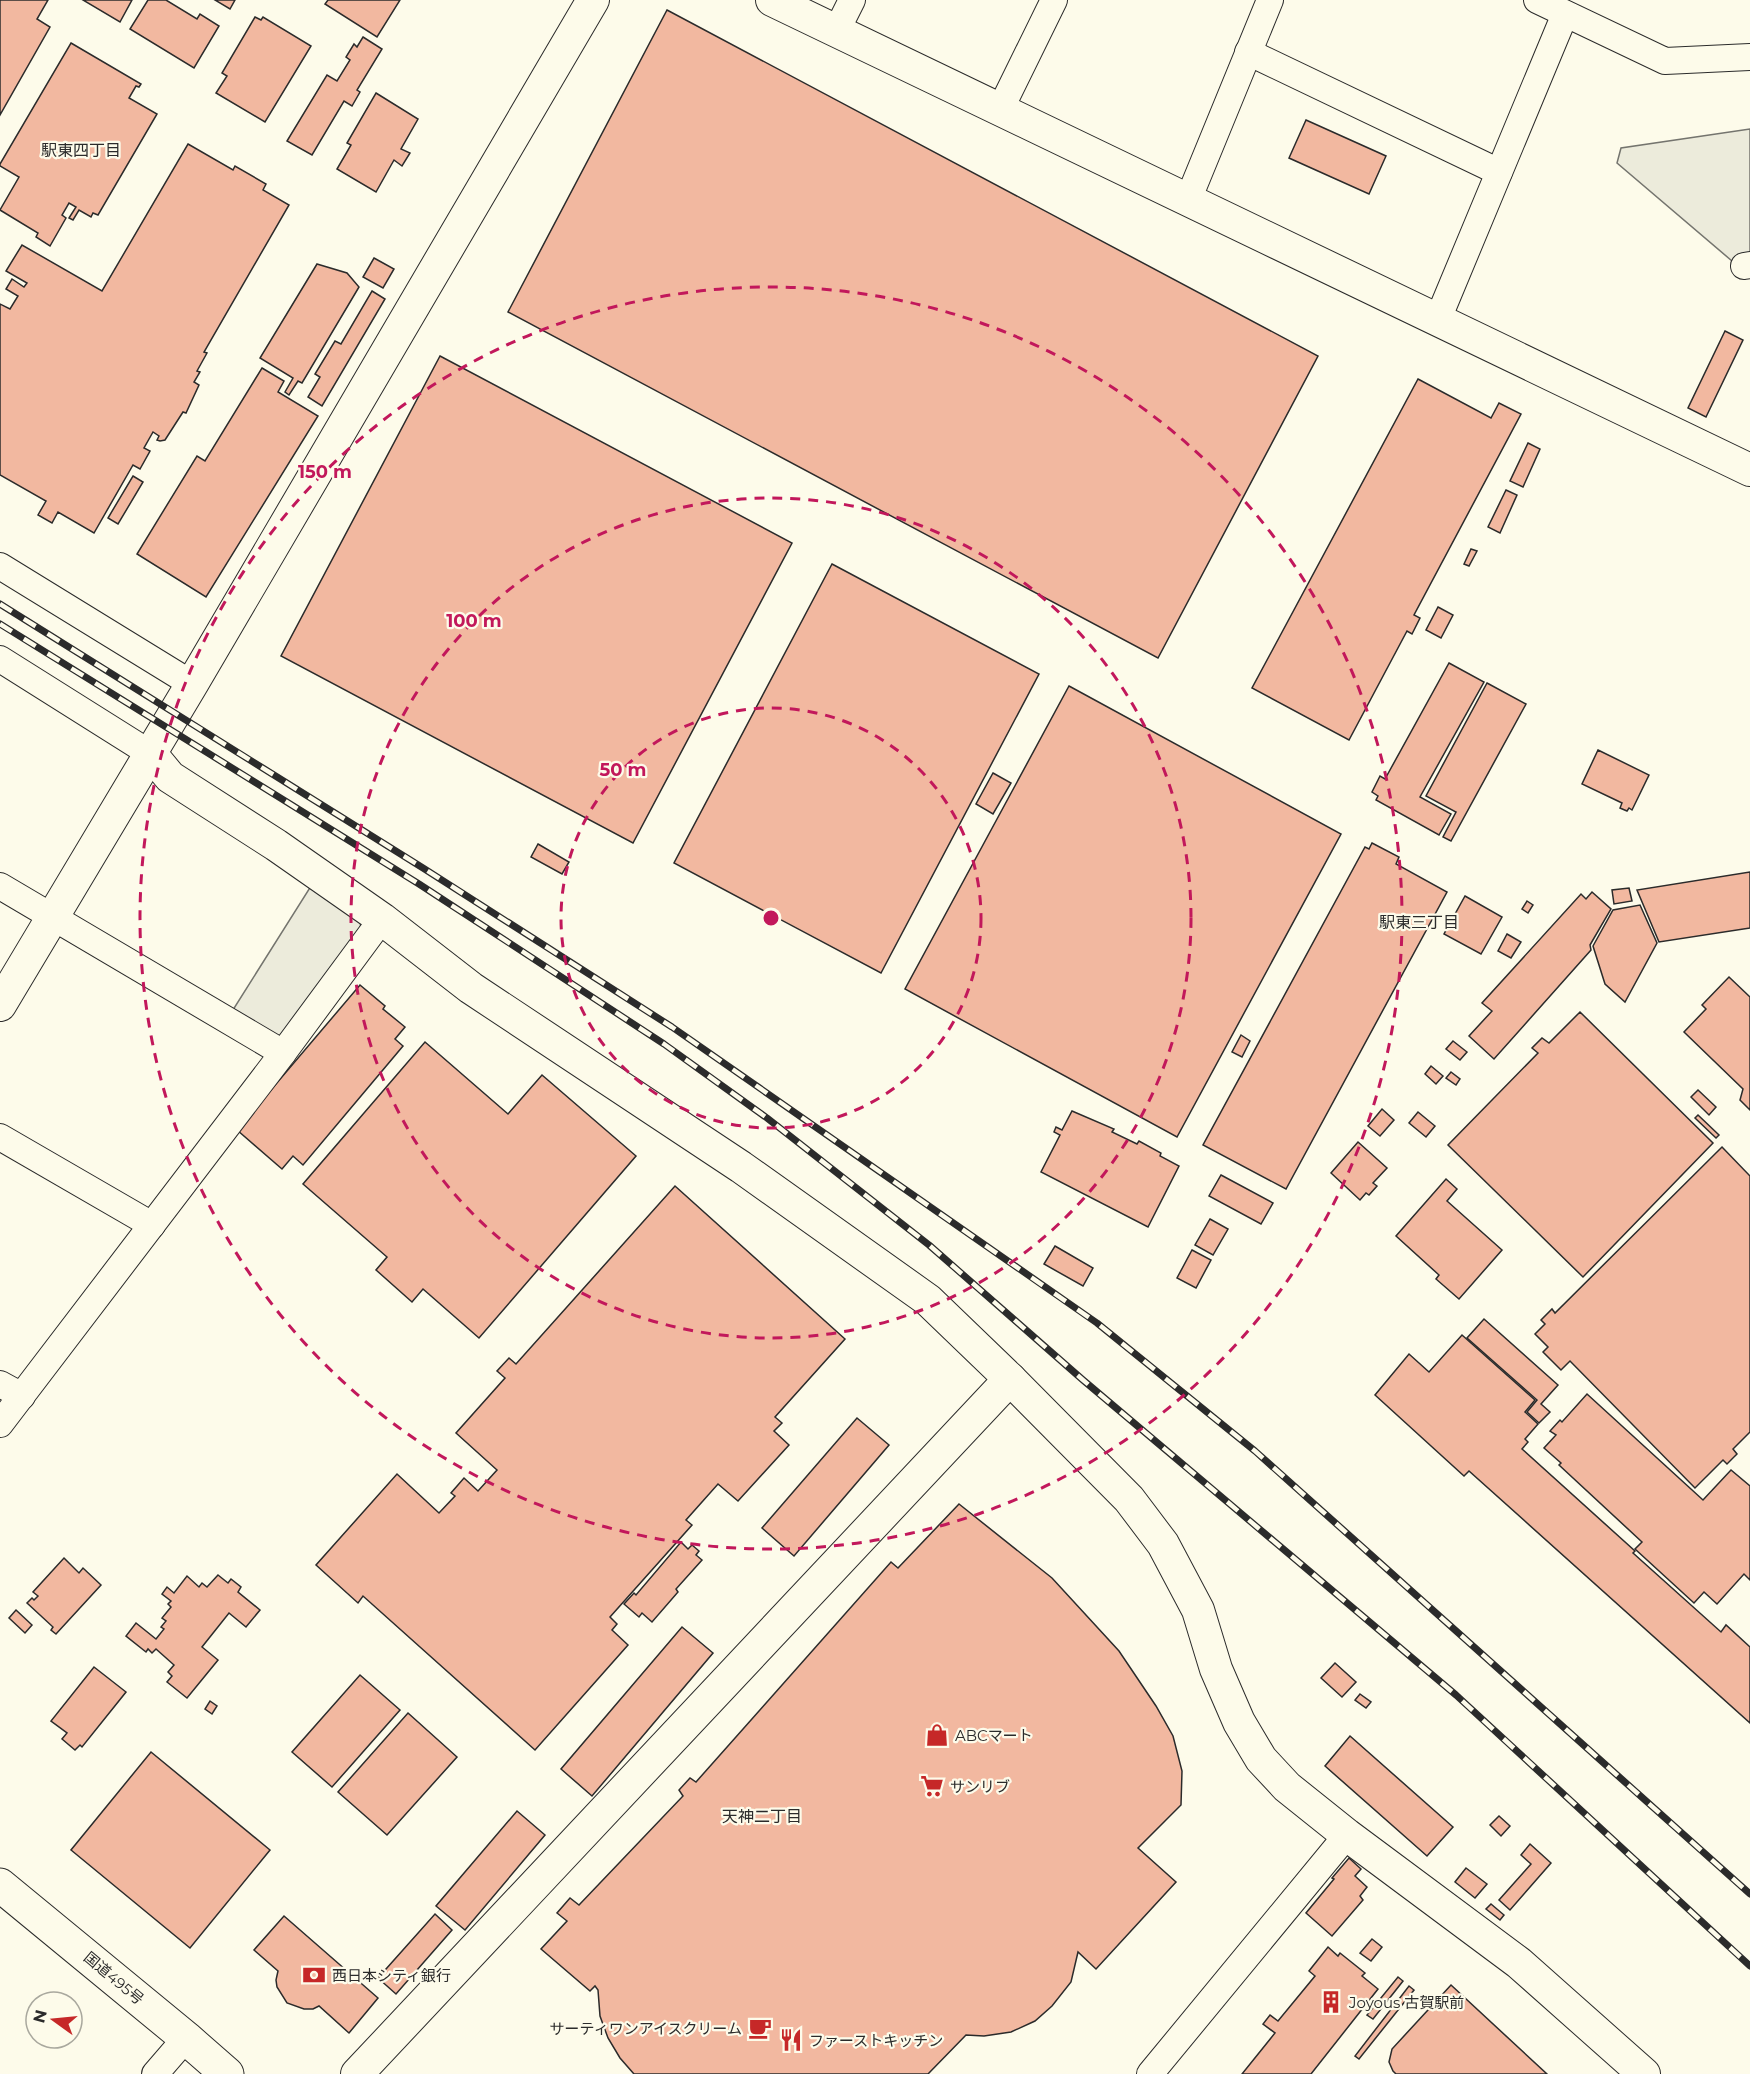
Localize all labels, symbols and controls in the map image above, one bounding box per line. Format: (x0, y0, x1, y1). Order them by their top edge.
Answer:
district label: 駅東四丁目 (41, 141, 121, 160)
text: 150 m (298, 461, 352, 483)
text: 100 m (446, 610, 502, 632)
text: 50 m (600, 759, 646, 781)
centre of rings (761, 908, 781, 928)
district label: 駅東三丁目 (1379, 913, 1459, 932)
shop icon: ABCマート (924, 1722, 950, 1748)
place label: ABCマート (955, 1726, 1033, 1745)
supermarket icon: サンリブ (919, 1773, 945, 1799)
place label: サンリブ (950, 1777, 1010, 1796)
district label: 天神二丁目 (722, 1807, 802, 1826)
street label: 国道495号 (80, 1947, 148, 2009)
bank icon: 西日本シティ銀行 (301, 1962, 327, 1988)
place label: 西日本シティ銀行 (332, 1966, 451, 1985)
building icon: Joyous 古賀駅前 (1318, 1989, 1344, 2015)
north arrow (24, 1990, 84, 2050)
place label: Joyous 古賀駅前 (1348, 1993, 1464, 2012)
text: N (29, 2008, 51, 2025)
cafe icon: サーティワンアイスクリーム (747, 2015, 773, 2041)
place label: サーティワンアイスクリーム (550, 2019, 742, 2038)
restaurant icon: ファーストキッチン (778, 2027, 804, 2053)
place label: ファーストキッチン (809, 2031, 943, 2050)

